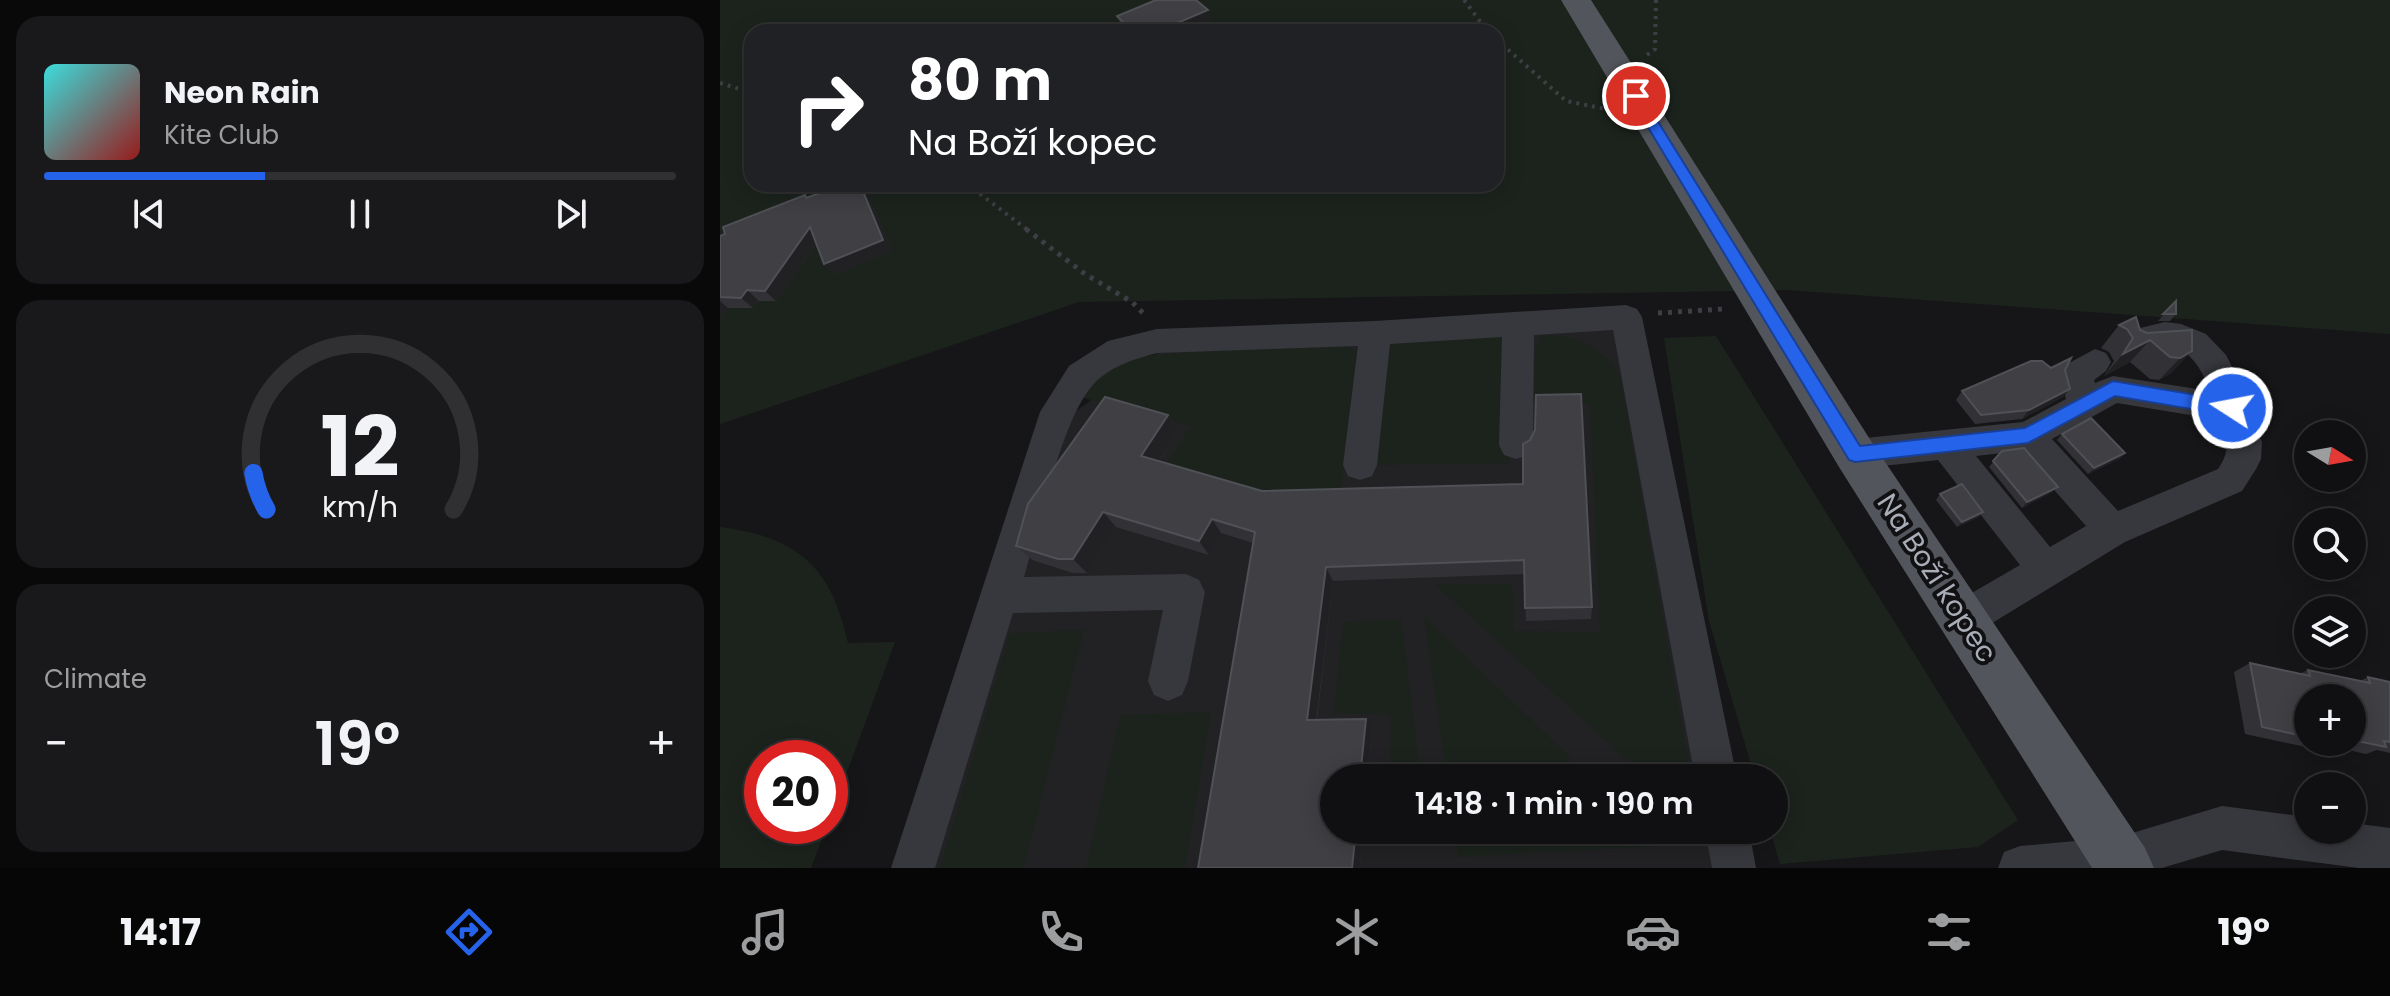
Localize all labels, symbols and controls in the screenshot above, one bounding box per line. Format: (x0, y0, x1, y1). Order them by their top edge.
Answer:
text: 80 m (908, 41, 1052, 120)
icon: right (776, 56, 880, 160)
pin (1602, 62, 1670, 130)
text: Neon Rain (164, 71, 320, 114)
icon: arrive (1614, 74, 1658, 118)
text: Kite Club (164, 117, 279, 153)
text: Na Boží kopec (908, 117, 1157, 168)
icon: previous (127, 192, 171, 236)
icon: pause (338, 192, 382, 236)
icon: next (549, 192, 593, 236)
position arrow (2190, 366, 2274, 450)
text: 12 (321, 389, 399, 505)
north arrow (2294, 420, 2366, 492)
map controls (2294, 420, 2366, 844)
street label: Na Boží kopec (1868, 486, 2006, 670)
text: km/h (322, 487, 398, 527)
button: search (2294, 508, 2366, 580)
button: layers (2294, 596, 2366, 668)
text: Climate (44, 661, 147, 697)
button: + (2294, 684, 2366, 756)
text: 19° (314, 702, 400, 786)
text: − (44, 713, 68, 774)
text: + (646, 713, 676, 774)
speed limit sign: 20 (744, 740, 848, 844)
button: − (2294, 772, 2366, 844)
text: 14:18 · 1 min · 190 m (1415, 782, 1693, 825)
icon: directions (441, 904, 497, 960)
icon: music (737, 904, 793, 960)
icon: phone (1033, 904, 1089, 960)
icon: climate (1329, 904, 1385, 960)
icon: car (1625, 904, 1681, 960)
icon: filters (1921, 904, 1977, 960)
text: 14:17 (120, 907, 201, 958)
text: 19° (2218, 907, 2270, 958)

